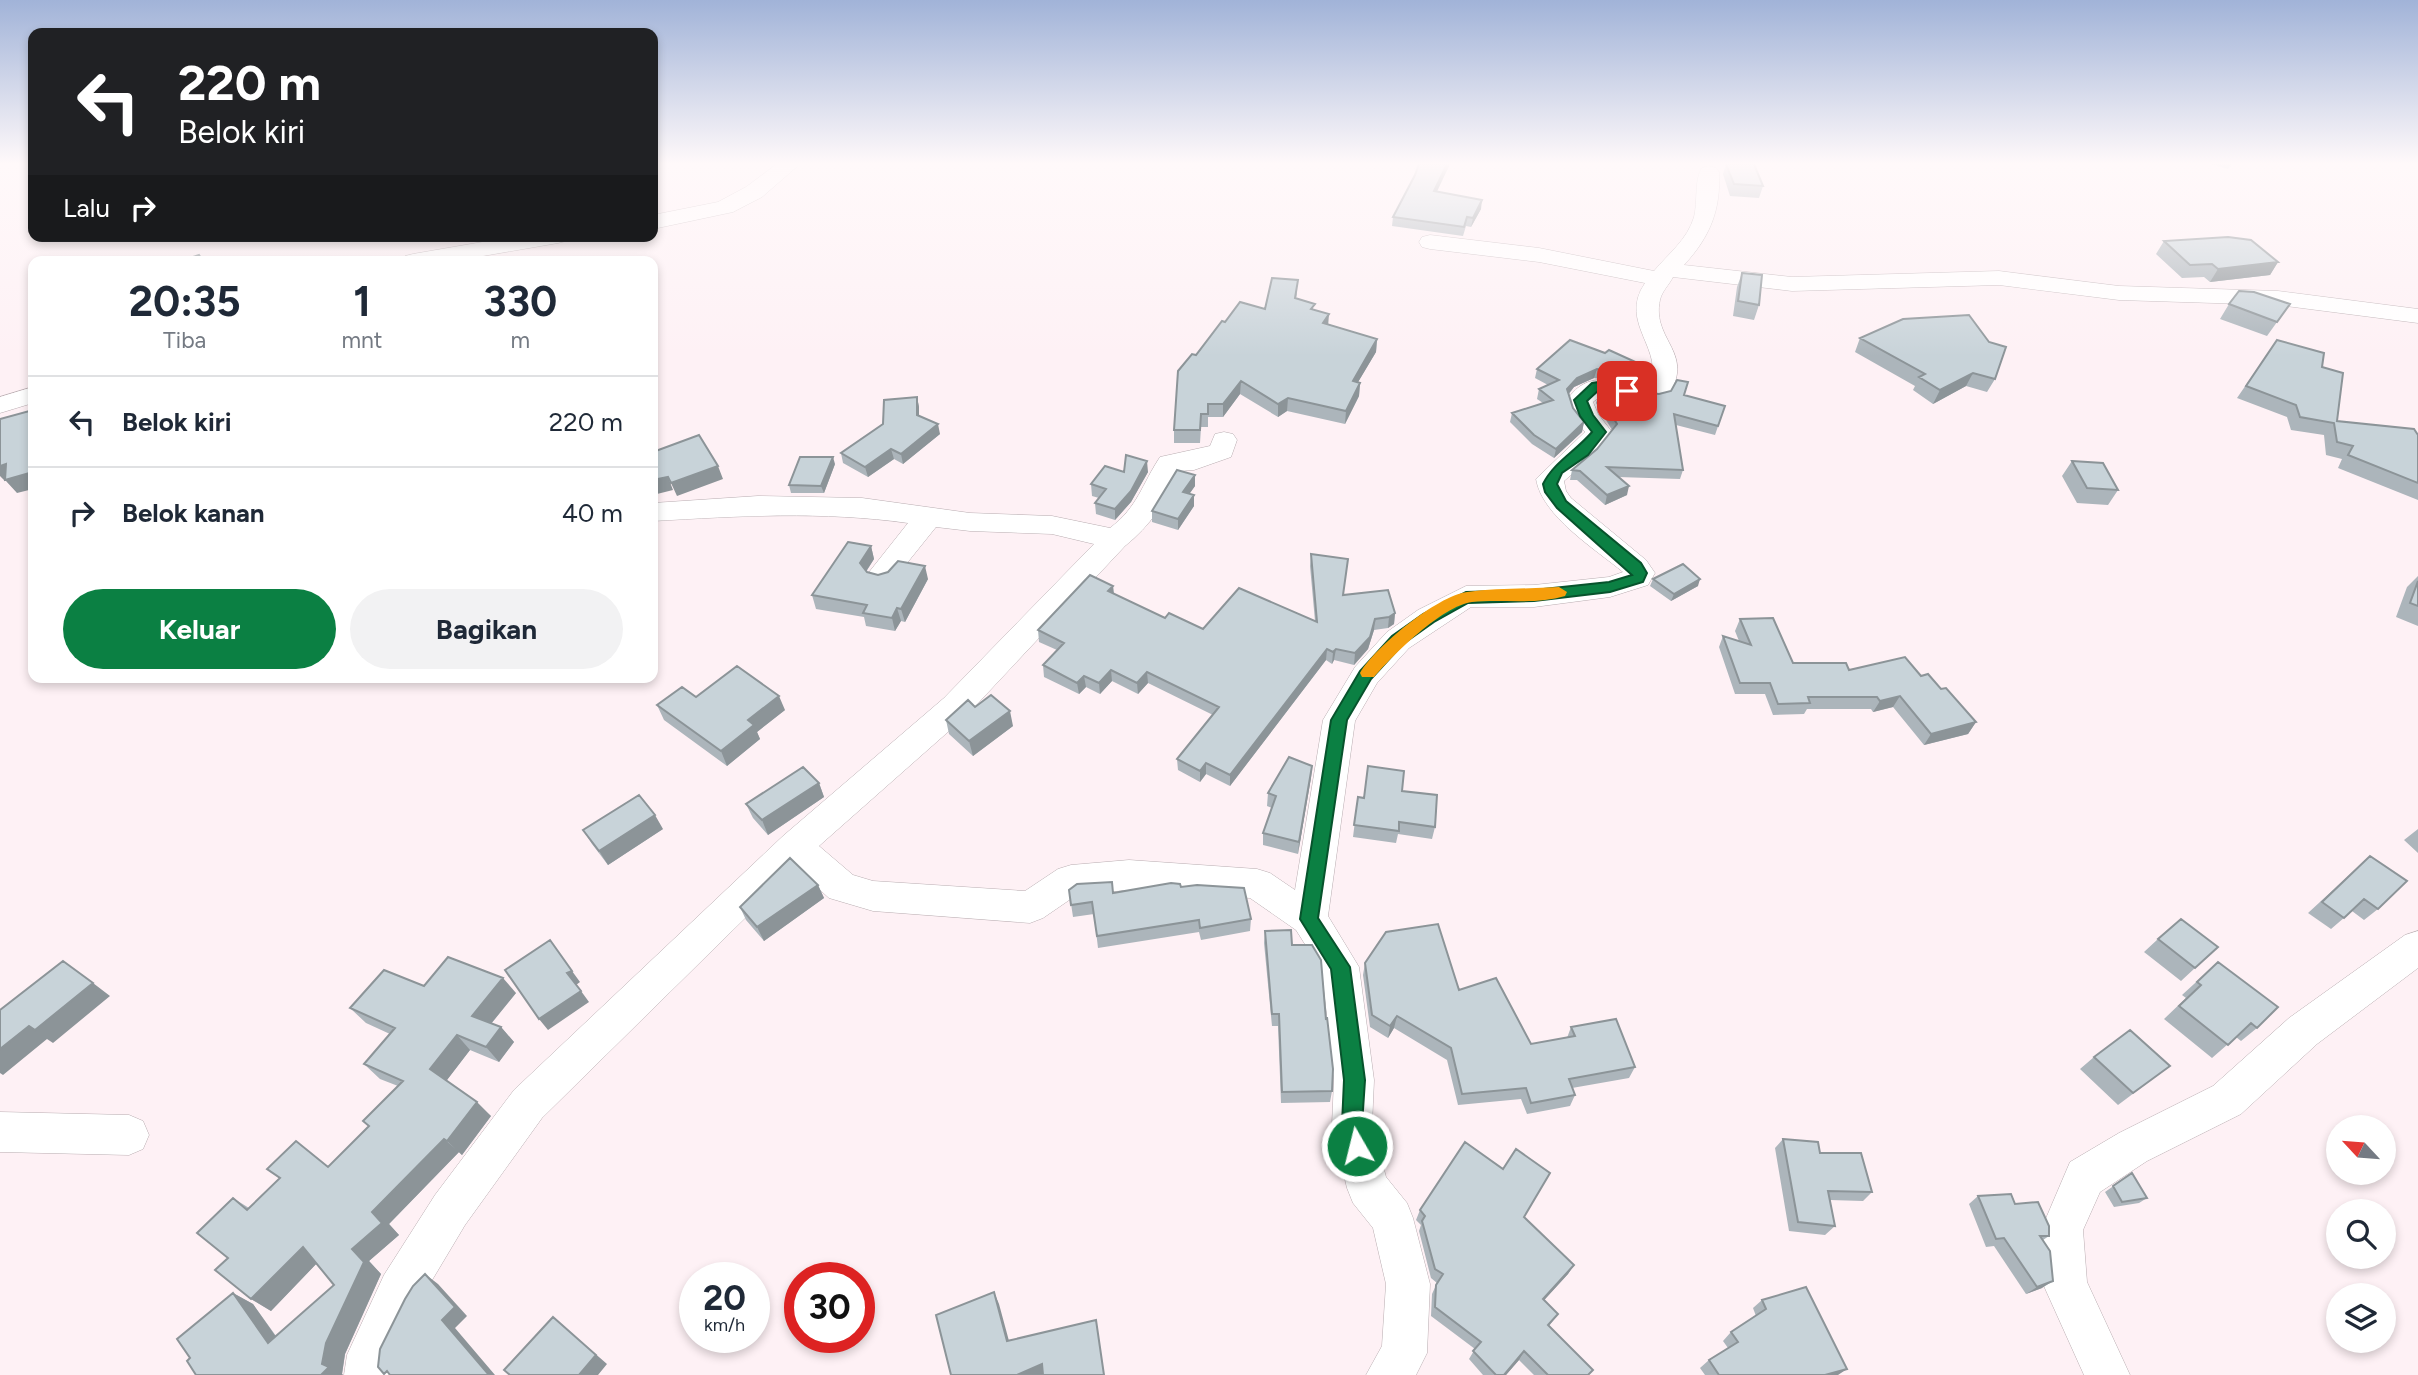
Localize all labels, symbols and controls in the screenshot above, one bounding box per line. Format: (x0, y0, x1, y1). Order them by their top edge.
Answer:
text: 220 m (178, 53, 321, 112)
icon: left (63, 56, 154, 147)
text: Belok kiri (178, 113, 305, 151)
icon: right (124, 189, 162, 227)
text: Lalu (63, 192, 110, 224)
text: 20:35 (129, 276, 241, 327)
text: 1 (353, 276, 371, 327)
text: 330 (483, 276, 557, 327)
text: Tiba (163, 326, 206, 354)
text: mnt (341, 326, 383, 354)
text: m (510, 326, 530, 354)
pin (1597, 361, 1657, 421)
icon: arrive (1608, 372, 1646, 410)
icon: left (63, 403, 101, 441)
text: Belok kiri (122, 406, 231, 438)
text: 220 m (549, 406, 623, 438)
icon: right (63, 494, 101, 532)
text: Belok kanan (122, 497, 265, 529)
text: 40 m (562, 497, 623, 529)
button: Keluar (63, 589, 336, 669)
button: Bagikan (350, 589, 623, 669)
position arrow (1320, 1109, 1394, 1183)
north arrow (2326, 1115, 2396, 1185)
map controls (2326, 1115, 2396, 1353)
button: search (2326, 1199, 2396, 1269)
speed limit sign: 30 (784, 1262, 875, 1353)
text: 20 (703, 1277, 746, 1319)
button: layers (2326, 1283, 2396, 1353)
text: km/h (704, 1314, 745, 1336)

